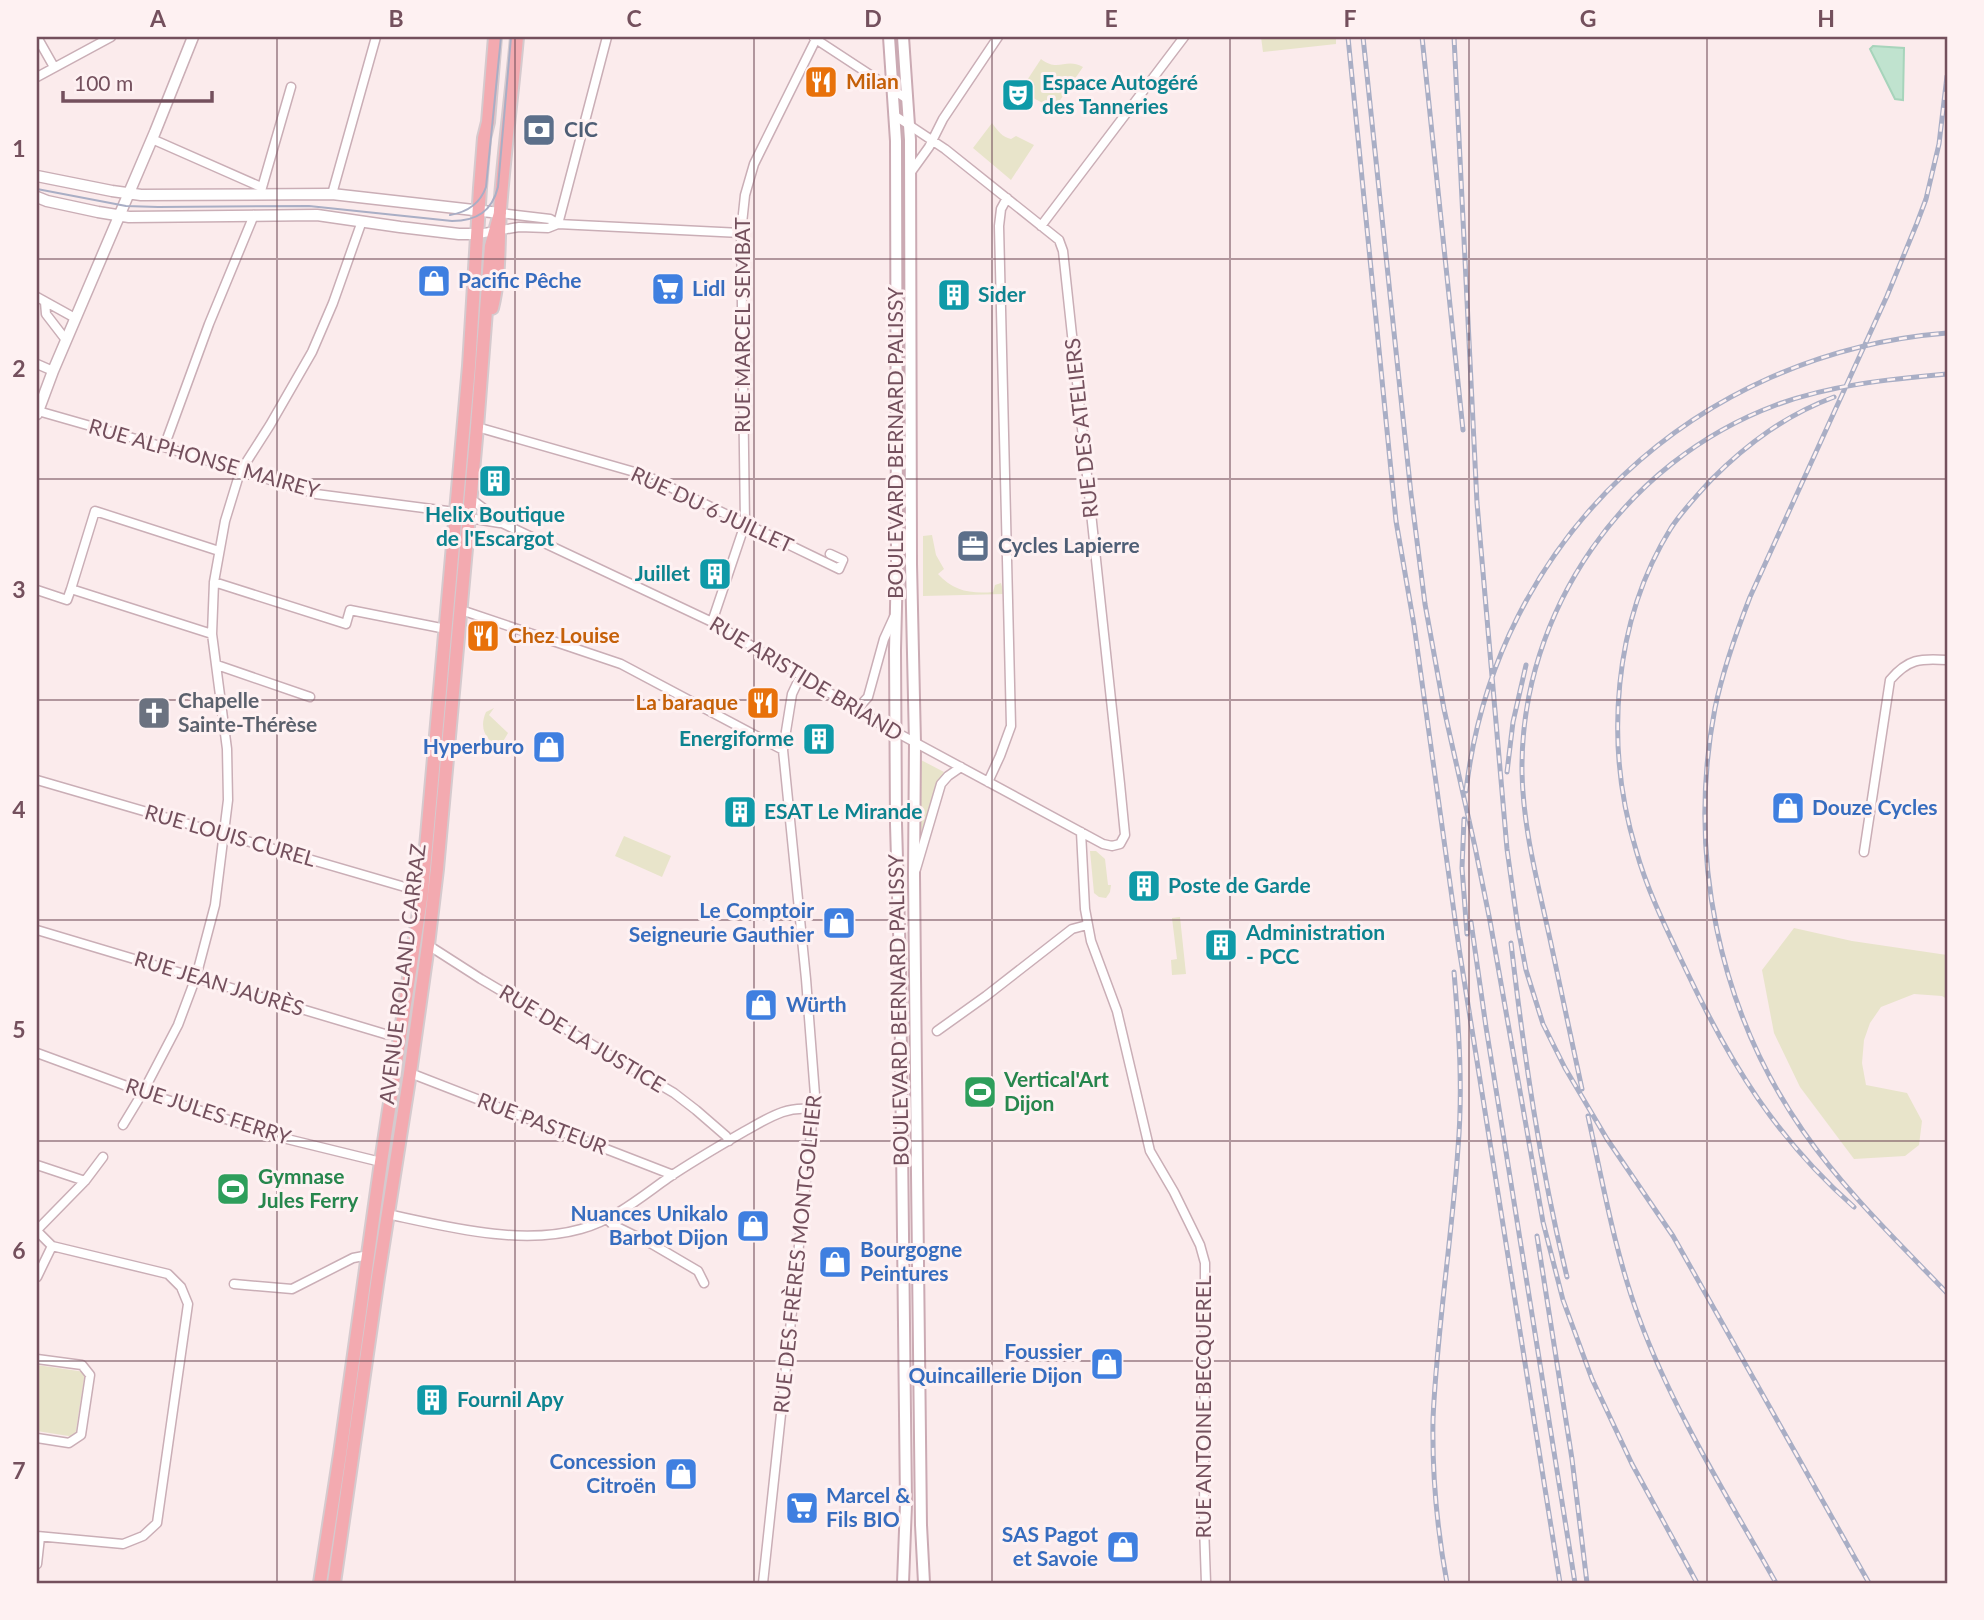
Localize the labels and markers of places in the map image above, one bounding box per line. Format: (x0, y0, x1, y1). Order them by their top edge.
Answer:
restaurant icon: Milan (802, 63, 840, 101)
place label: Milan (846, 68, 899, 93)
place label: Espace Autogéré des Tanneries (1042, 69, 1198, 118)
theatre icon: Espace Autogéré des Tanneries (999, 76, 1037, 114)
bank icon: CIC (520, 111, 558, 149)
place label: CIC (564, 116, 598, 141)
shop icon: Pacific Pêche (415, 262, 453, 300)
place label: Pacific Pêche (458, 267, 582, 292)
supermarket icon: Lidl (649, 270, 687, 308)
place label: Lidl (692, 275, 725, 300)
building icon: Sider (935, 276, 973, 314)
place label: Sider (978, 281, 1026, 306)
building icon: Helix Boutique de l'Escargot (476, 462, 514, 500)
place label: Helix Boutique de l'Escargot (425, 501, 565, 550)
office icon: Cycles Lapierre (954, 527, 992, 565)
place label: Cycles Lapierre (998, 532, 1140, 557)
building icon: Juillet (696, 555, 734, 593)
place label: Juillet (635, 560, 690, 585)
restaurant icon: Chez Louise (464, 617, 502, 655)
place label: Chez Louise (508, 622, 620, 647)
restaurant icon: La baraque (744, 684, 782, 722)
place label: Chapelle Sainte-Thérèse (178, 687, 317, 736)
place label: La baraque (635, 689, 738, 714)
church icon: Chapelle Sainte-Thérèse (135, 694, 173, 732)
building icon: Energiforme (800, 720, 838, 758)
place label: Energiforme (679, 725, 794, 750)
shop icon: Hyperburo (530, 728, 568, 766)
place label: Hyperburo (423, 733, 524, 758)
shop icon: Douze Cycles (1769, 789, 1807, 827)
building icon: ESAT Le Mirande (721, 793, 759, 831)
place label: Douze Cycles (1812, 794, 1938, 819)
place label: ESAT Le Mirande (764, 798, 923, 823)
building icon: Poste de Garde (1125, 867, 1163, 905)
place label: Poste de Garde (1168, 872, 1311, 897)
place label: Le Comptoir Seigneurie Gauthier (629, 897, 814, 946)
shop icon: Le Comptoir Seigneurie Gauthier (820, 904, 858, 942)
place label: Administration - PCC (1245, 919, 1385, 968)
building icon: Administration - PCC (1202, 926, 1240, 964)
shop icon: Würth (742, 986, 780, 1024)
place label: Würth (786, 991, 847, 1016)
place label: Vertical'Art Dijon (1003, 1066, 1109, 1115)
sports icon: Vertical'Art Dijon (961, 1073, 999, 1111)
place label: Gymnase Jules Ferry (258, 1163, 359, 1212)
sports icon: Gymnase Jules Ferry (214, 1170, 252, 1208)
place label: Nuances Unikalo Barbot Dijon (571, 1200, 728, 1249)
shop icon: Nuances Unikalo Barbot Dijon (734, 1207, 772, 1245)
place label: Bourgogne Peintures (860, 1236, 962, 1285)
shop icon: Bourgogne Peintures (816, 1243, 854, 1281)
place label: Foussier Quincaillerie Dijon (909, 1338, 1082, 1387)
shop icon: Foussier Quincaillerie Dijon (1088, 1345, 1126, 1383)
building icon: Fournil Apy (413, 1381, 451, 1419)
place label: Fournil Apy (457, 1386, 565, 1411)
place label: Concession Citroën (550, 1448, 656, 1497)
shop icon: Concession Citroën (662, 1455, 700, 1493)
place label: Marcel & Fils BIO (826, 1482, 911, 1531)
supermarket icon: Marcel & Fils BIO (783, 1489, 821, 1527)
place label: SAS Pagot et Savoie (1002, 1521, 1098, 1570)
shop icon: SAS Pagot et Savoie (1104, 1528, 1142, 1566)

